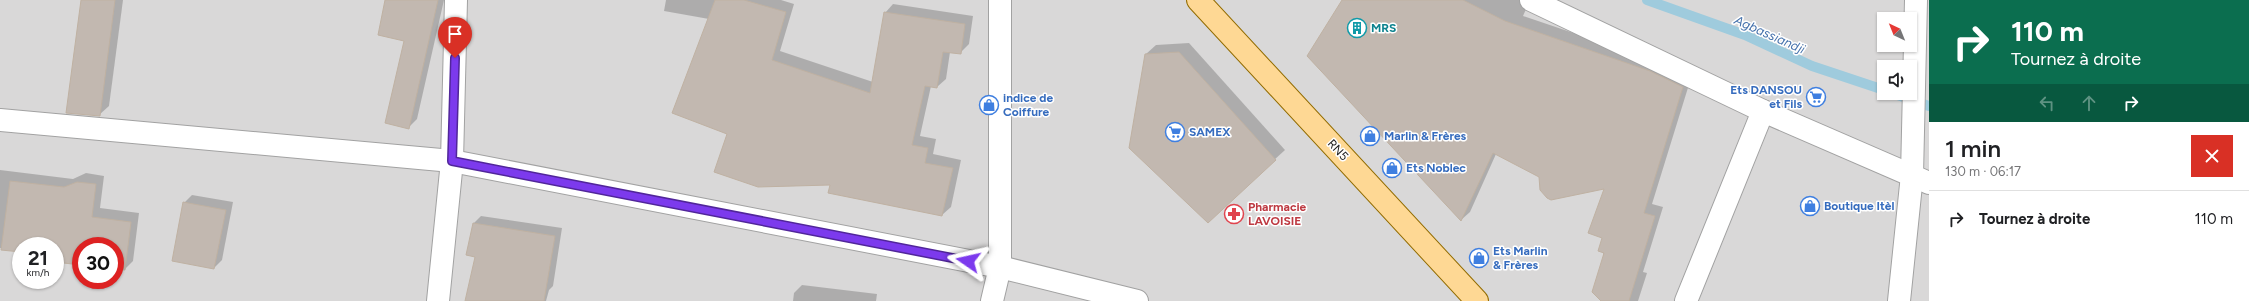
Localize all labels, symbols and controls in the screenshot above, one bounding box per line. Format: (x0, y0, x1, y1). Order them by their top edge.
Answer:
water label: Agbassiandji (1731, 12, 1808, 57)
north arrow (1877, 12, 1917, 52)
map controls (1877, 12, 1917, 100)
text: 110 m (2011, 14, 2084, 48)
icon: right (1945, 16, 1997, 68)
pin (438, 17, 472, 58)
building icon: MRS (1346, 17, 1368, 39)
place label: MRS (1371, 21, 1396, 35)
icon: arrive (444, 23, 466, 45)
text: Tournez à droite (2011, 48, 2141, 70)
button: sound (1877, 60, 1917, 100)
place label: Ets DANSOU et Fils (1730, 83, 1802, 111)
supermarket icon: Ets DANSOU et Fils (1805, 86, 1827, 108)
place label: indice de Coiffure (1003, 91, 1053, 119)
icon: left (2036, 92, 2058, 114)
icon: ahead (2078, 92, 2100, 114)
icon: right (2120, 92, 2142, 114)
shop icon: indice de Coiffure (978, 94, 1000, 116)
supermarket icon: SAMEX (1164, 121, 1186, 143)
place label: SAMEX (1189, 125, 1231, 139)
shop icon: Marlin & Frères (1359, 125, 1381, 147)
place label: Marlin & Frères (1384, 129, 1467, 143)
text: 1 min (1945, 134, 2001, 163)
button: close (2191, 135, 2233, 177)
street label: RN5 (1325, 137, 1351, 164)
shop icon: Ets Noblec (1381, 157, 1403, 179)
place label: Ets Noblec (1406, 161, 1466, 175)
text: 130 m · 06:17 (1945, 164, 2021, 179)
shop icon: Boutique Itèl (1799, 195, 1821, 217)
place label: Boutique Itèl (1824, 199, 1894, 213)
place label: Pharmacie LAVOISIE (1248, 200, 1307, 228)
pharmacy icon: Pharmacie LAVOISIE (1223, 203, 1245, 225)
icon: right (1945, 208, 1967, 230)
text: Tournez à droite (1979, 210, 2090, 228)
text: 110 m (2195, 210, 2233, 228)
speed limit sign: 30 (72, 237, 124, 289)
position arrow (947, 240, 989, 282)
place label: Ets Marlin & Frères (1493, 244, 1548, 272)
text: 21 (28, 246, 48, 270)
shop icon: Ets Marlin & Frères (1468, 247, 1490, 269)
text: km/h (27, 266, 49, 279)

